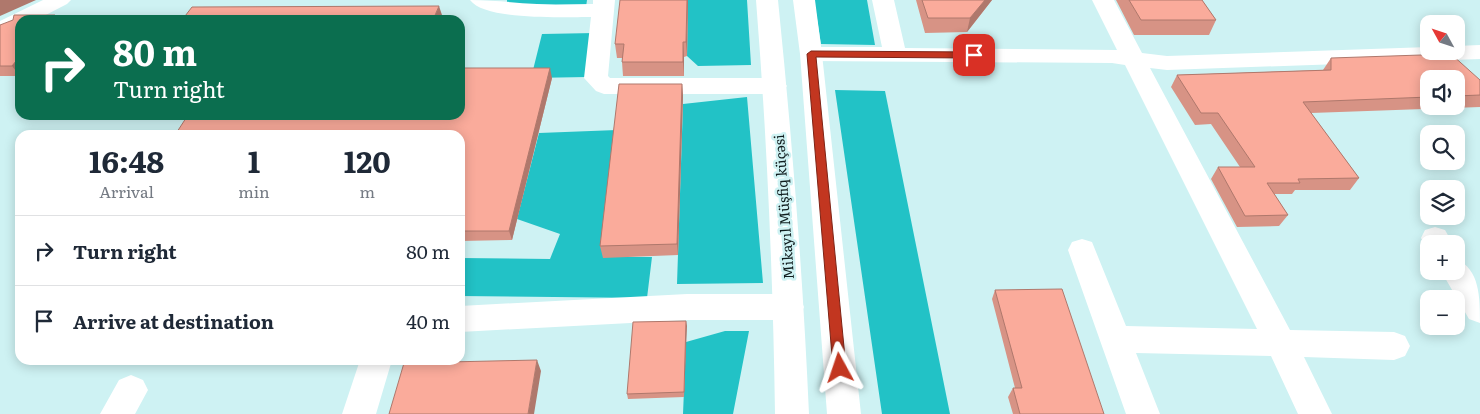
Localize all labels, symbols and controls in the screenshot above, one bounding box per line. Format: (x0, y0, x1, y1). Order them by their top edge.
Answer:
north arrow (1420, 15, 1465, 60)
map controls (1420, 15, 1465, 335)
text: 80 m (113, 25, 197, 77)
pin (953, 34, 995, 76)
icon: right (30, 35, 95, 100)
icon: arrive (960, 41, 988, 69)
button: sound (1420, 70, 1465, 115)
text: Turn right (113, 72, 225, 105)
button: search (1420, 125, 1465, 170)
street label: Mikayıl Müşfiq küçəsi (768, 133, 798, 280)
text: 16:48 (89, 138, 164, 182)
text: 1 (248, 138, 260, 182)
text: 120 (344, 138, 391, 182)
text: Arrival (99, 179, 154, 203)
text: min (238, 179, 270, 203)
text: m (360, 179, 375, 203)
button: layers (1420, 180, 1465, 225)
button: + (1420, 235, 1465, 280)
icon: right (30, 237, 58, 265)
text: Turn right (73, 237, 177, 265)
text: 80 m (406, 237, 450, 265)
button: − (1420, 290, 1465, 335)
icon: arrive (30, 307, 58, 335)
text: Arrive at destination (73, 307, 274, 335)
text: 40 m (406, 307, 450, 335)
position arrow (813, 341, 865, 393)

